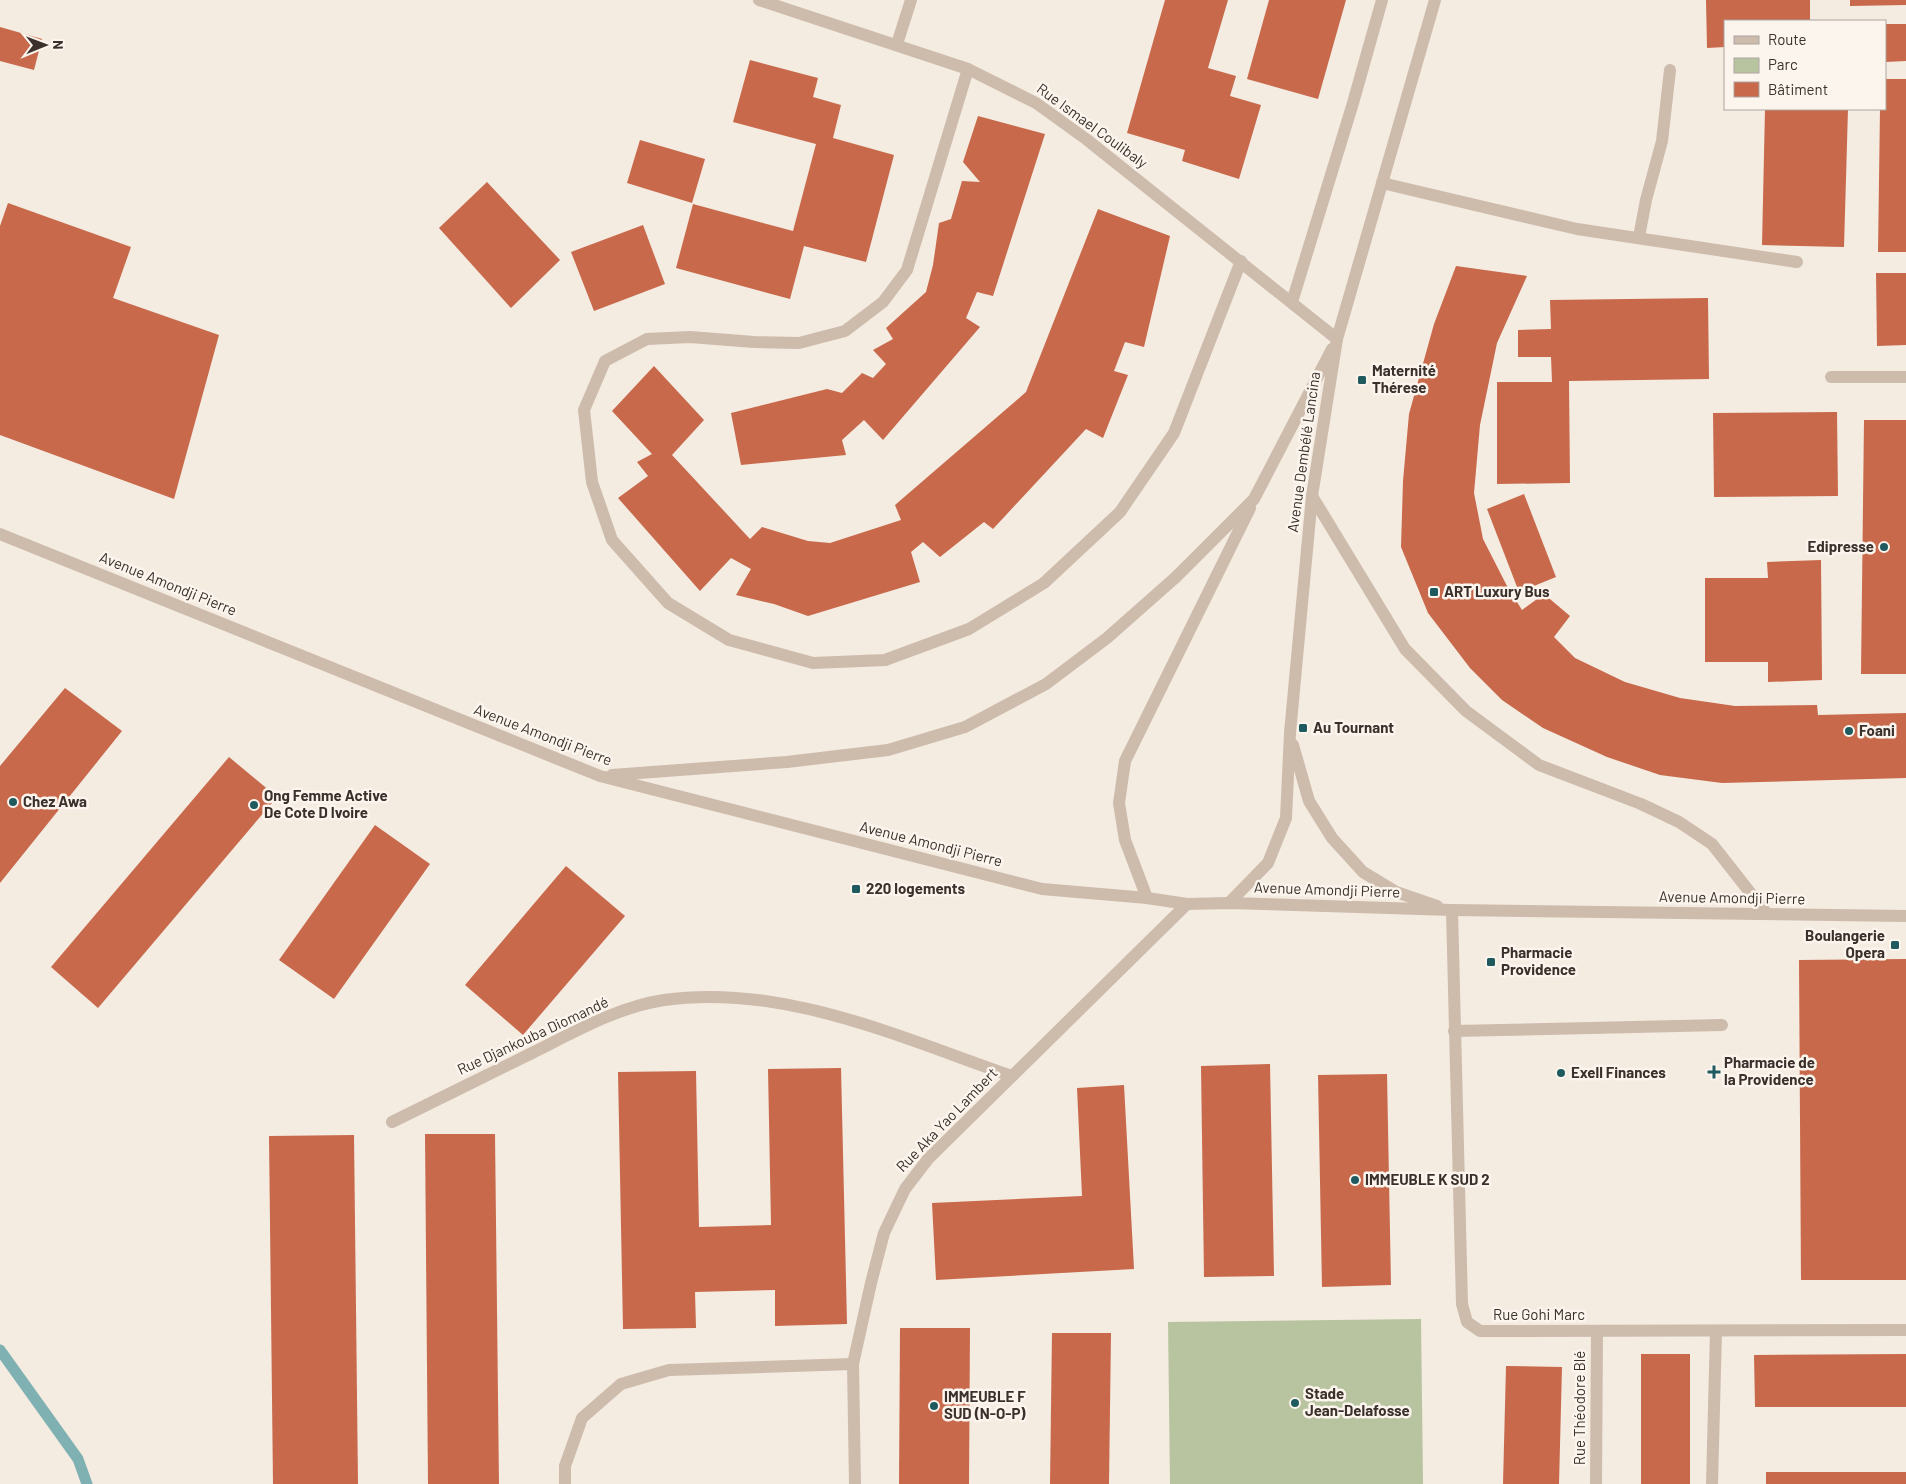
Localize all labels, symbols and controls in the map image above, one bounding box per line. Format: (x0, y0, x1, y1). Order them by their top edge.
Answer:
north arrow (20, 20, 70, 70)
legend (1724, 20, 1886, 110)
text: Route (1768, 30, 1807, 48)
text: N (50, 40, 67, 50)
text: Parc (1768, 55, 1798, 73)
street label: Rue Ismael Coulibaly (1034, 79, 1152, 171)
text: Bâtiment (1768, 80, 1828, 98)
place label: Maternité Thérese (1372, 361, 1436, 396)
street label: Avenue Dembélé Lancina (1283, 370, 1323, 534)
marker: Maternité Thérese (1356, 374, 1368, 386)
place label: Edipresse (1808, 537, 1874, 555)
marker: Edipresse (1878, 541, 1890, 553)
street label: Avenue Amondji Pierre (97, 547, 240, 619)
place label: ART Luxury Bus (1444, 582, 1550, 600)
marker: ART Luxury Bus (1428, 586, 1440, 598)
street label: Avenue Amondji Pierre (472, 699, 615, 769)
place label: Au Tournant (1313, 718, 1394, 736)
place label: Foani (1859, 721, 1895, 739)
marker: Au Tournant (1297, 722, 1309, 734)
marker: Foani (1843, 725, 1855, 737)
place label: Ong Femme Active De Cote D Ivoire (264, 786, 388, 821)
place label: Chez Awa (23, 792, 87, 810)
marker: Chez Awa (7, 796, 19, 808)
marker: Ong Femme Active De Cote D Ivoire (248, 799, 260, 811)
street label: Avenue Amondji Pierre (858, 817, 1004, 869)
street label: Avenue Amondji Pierre (1254, 877, 1401, 901)
place label: 220 logements (866, 879, 965, 897)
marker: 220 logements (850, 883, 862, 895)
street label: Avenue Amondji Pierre (1659, 887, 1805, 907)
place label: Boulangerie Opera (1805, 926, 1885, 961)
marker: Boulangerie Opera (1889, 939, 1901, 951)
place label: Pharmacie Providence (1501, 943, 1576, 978)
marker: Pharmacie Providence (1485, 956, 1497, 968)
street label: Rue Djankouba Diomandé (454, 992, 611, 1078)
place label: Pharmacie de la Providence (1724, 1053, 1815, 1088)
street label: Rue Aka Yao Lambert (892, 1063, 1001, 1175)
place label: Exell Finances (1571, 1063, 1666, 1081)
marker: Pharmacie de la Providence (1708, 1066, 1720, 1078)
marker: Exell Finances (1555, 1067, 1567, 1079)
place label: IMMEUBLE K SUD 2 (1365, 1170, 1490, 1188)
marker: IMMEUBLE K SUD 2 (1349, 1174, 1361, 1186)
street label: Rue Gohi Marc (1493, 1305, 1585, 1323)
street label: Rue Théodore Blé (1570, 1351, 1588, 1465)
place label: Stade Jean-Delafosse (1305, 1384, 1410, 1419)
place label: IMMEUBLE F SUD (N-O-P) (944, 1387, 1026, 1422)
marker: Stade Jean-Delafosse (1289, 1397, 1301, 1409)
marker: IMMEUBLE F SUD (N-O-P) (928, 1400, 940, 1412)

